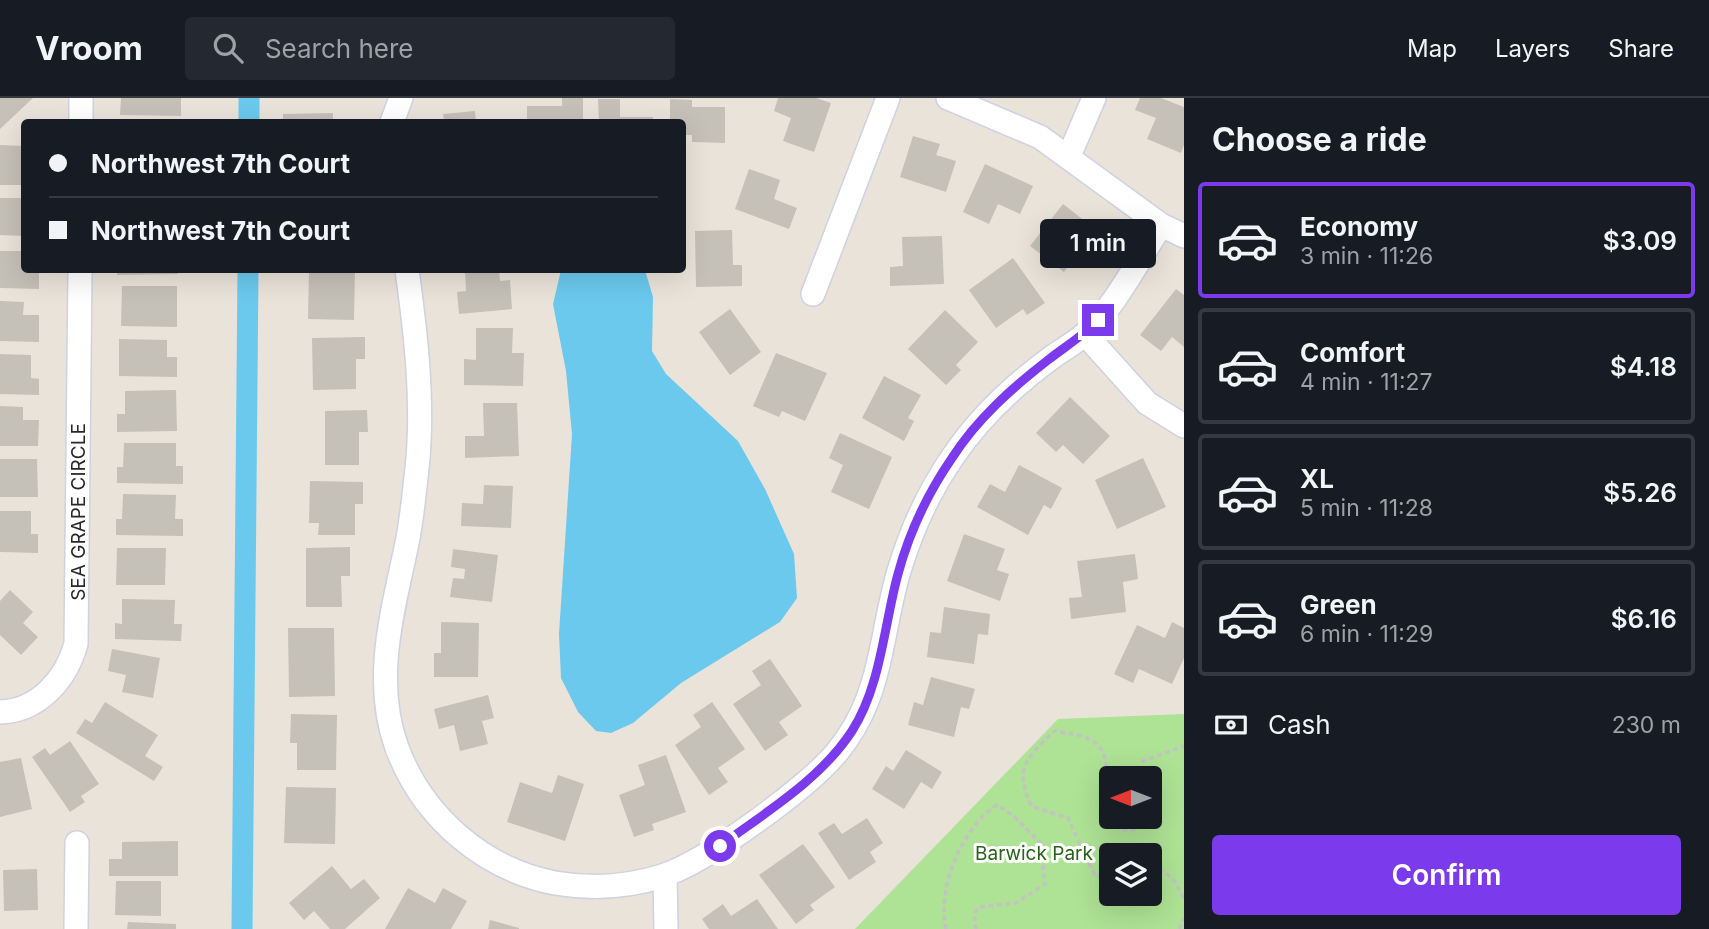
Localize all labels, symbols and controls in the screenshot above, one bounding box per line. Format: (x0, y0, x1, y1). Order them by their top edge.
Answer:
search box (185, 17, 675, 80)
text: Vroom (35, 28, 143, 68)
icon: search (209, 29, 247, 67)
text: Search here (265, 33, 414, 64)
text: Map (1407, 34, 1457, 63)
text: Layers (1495, 34, 1570, 63)
text: Share (1608, 34, 1674, 63)
text: Choose a ride (1212, 120, 1427, 159)
text: Northwest 7th Court (91, 148, 350, 179)
icon: car (1216, 209, 1279, 272)
text: Economy (1300, 211, 1418, 242)
text: Northwest 7th Court (91, 215, 350, 246)
callout: 1 min (1040, 218, 1156, 268)
text: $3.09 (1603, 225, 1677, 256)
text: 1 min (1070, 229, 1126, 257)
text: 3 min · 11:26 (1300, 242, 1433, 270)
route end (1082, 304, 1114, 336)
icon: car (1216, 335, 1279, 398)
text: Comfort (1300, 337, 1405, 368)
text: $4.18 (1610, 351, 1677, 382)
text: 4 min · 11:27 (1300, 368, 1433, 396)
street label: SEA GRAPE CIRCLE (67, 423, 90, 601)
icon: car (1216, 461, 1279, 524)
text: XL (1300, 463, 1334, 494)
text: $5.26 (1603, 477, 1677, 508)
text: 5 min · 11:28 (1300, 494, 1433, 522)
icon: car (1216, 587, 1279, 650)
text: Green (1300, 589, 1377, 620)
text: $6.16 (1611, 603, 1677, 634)
text: 6 min · 11:29 (1300, 620, 1433, 648)
icon: cash (1212, 706, 1250, 744)
text: Cash (1268, 709, 1331, 740)
text: 230 m (1612, 711, 1681, 739)
north arrow (1099, 766, 1162, 830)
map controls (1099, 766, 1162, 906)
route start (704, 830, 736, 862)
button: Confirm (1212, 835, 1681, 915)
park label: Barwick Park (975, 842, 1094, 865)
button: layers (1099, 843, 1162, 906)

